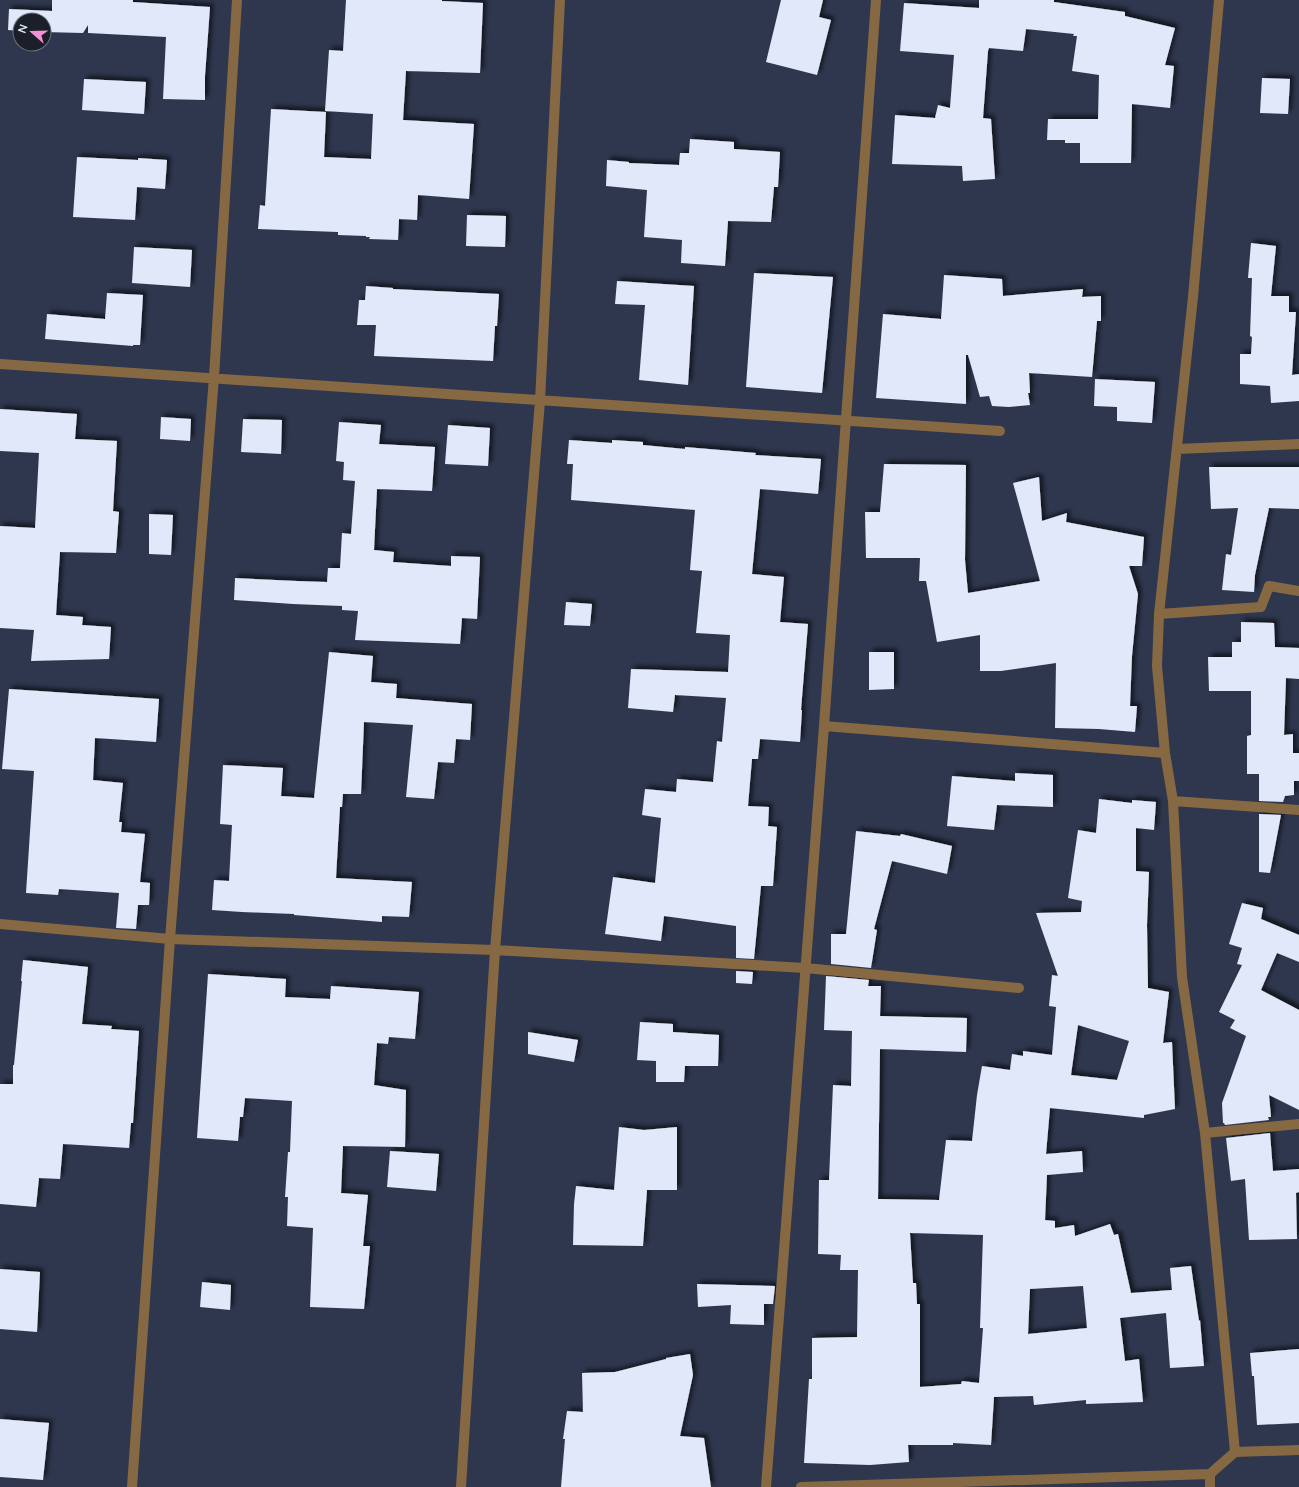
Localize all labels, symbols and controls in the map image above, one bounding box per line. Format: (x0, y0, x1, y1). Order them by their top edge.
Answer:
north arrow (12, 12, 52, 52)
text: N (15, 22, 30, 35)

